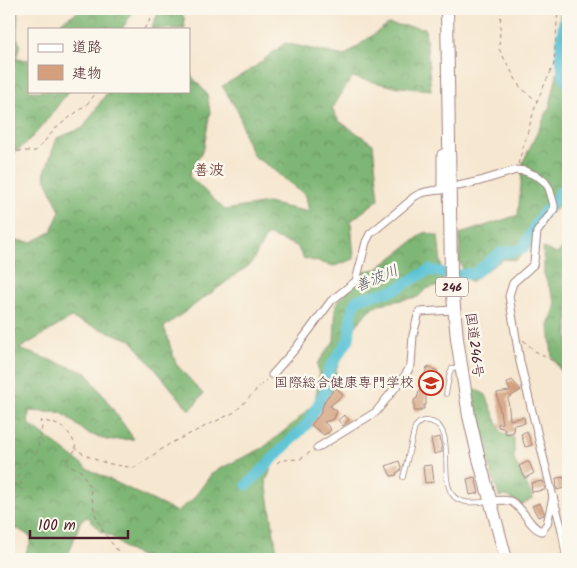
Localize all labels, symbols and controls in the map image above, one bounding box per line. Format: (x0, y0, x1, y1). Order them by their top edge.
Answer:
legend (28, 28, 190, 92)
text: 道路 (72, 36, 102, 60)
text: 建物 (72, 62, 102, 86)
district label: 善波 (194, 159, 224, 183)
water label: 善波川 (352, 259, 402, 299)
road number: 246 (436, 278, 468, 296)
street label: 国道246号 (459, 311, 489, 379)
school or university icon: 国際総合健康専門学校 (418, 370, 444, 396)
place label: 国際総合健康専門学校 (274, 372, 414, 394)
scale bar (30, 508, 128, 540)
text: 100 m (38, 514, 76, 538)

